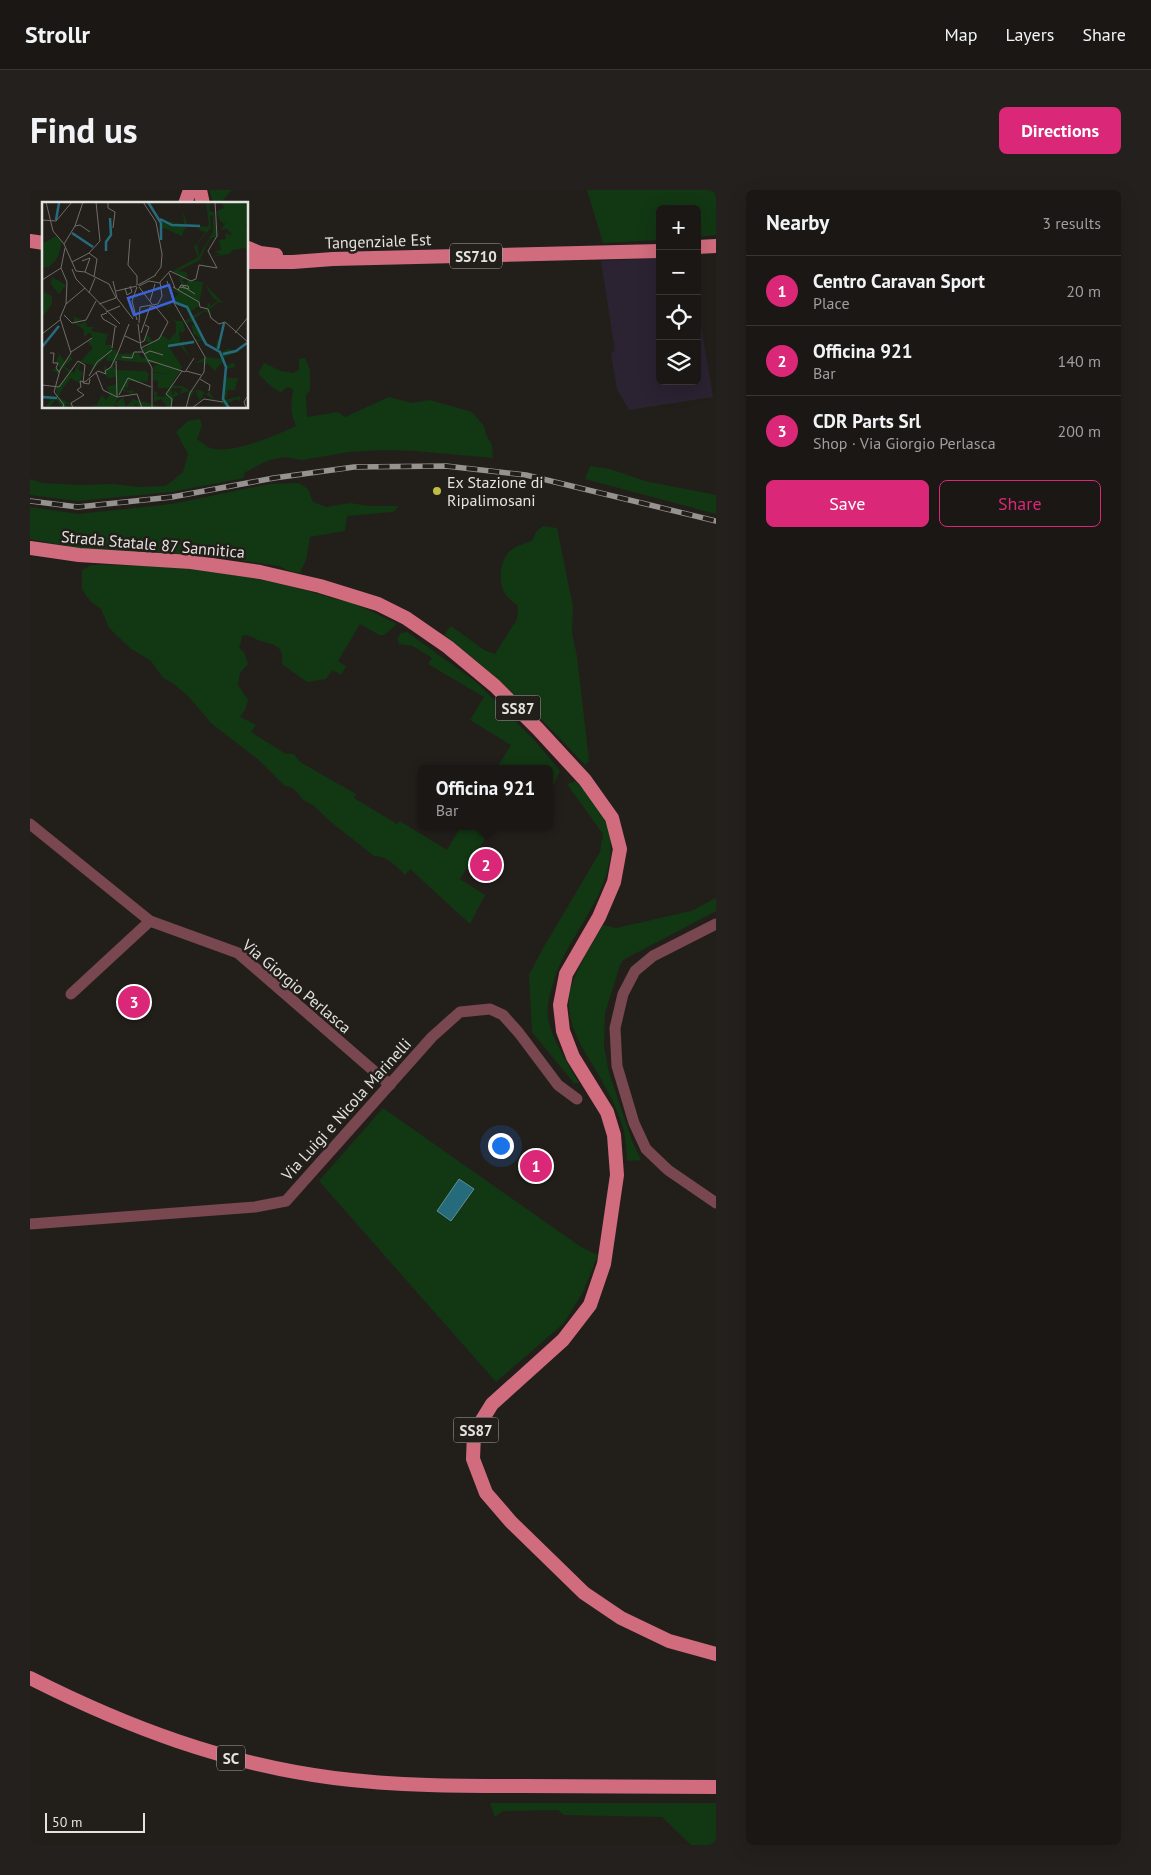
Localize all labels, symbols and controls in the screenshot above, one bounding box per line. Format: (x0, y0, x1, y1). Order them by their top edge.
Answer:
text: Strollr (25, 19, 90, 50)
text: Map (945, 23, 977, 46)
text: Layers (1005, 23, 1054, 46)
text: Share (1082, 23, 1126, 46)
text: Find us (30, 107, 138, 153)
button: Directions (999, 107, 1121, 154)
inset map (42, 202, 249, 409)
map controls (656, 205, 701, 385)
button: + (656, 205, 701, 250)
text: Nearby (766, 209, 829, 236)
text: 3 results (1042, 213, 1101, 233)
street label: Tangenziale Est (324, 229, 432, 253)
road number: SS710 (450, 244, 502, 268)
button: − (656, 250, 701, 295)
text: Centro Caravan Sport (813, 269, 985, 293)
text: 1 (777, 281, 787, 301)
text: 20 m (1066, 281, 1101, 301)
text: Place (813, 293, 850, 313)
button: locate (656, 295, 701, 340)
text: Officina 921 (813, 339, 913, 363)
button: layers (656, 340, 701, 385)
text: 2 (777, 351, 787, 371)
text: 140 m (1058, 351, 1101, 371)
text: Bar (813, 363, 836, 383)
text: CDR Parts Srl (813, 409, 921, 433)
text: 3 (777, 421, 787, 441)
text: 200 m (1058, 421, 1101, 441)
text: Shop · Via Giorgio Perlasca (813, 433, 996, 453)
place label: Ex Stazione di Ripalimosani (447, 472, 544, 510)
button: Save (766, 480, 929, 527)
button: Share (939, 480, 1101, 527)
marker: Ex Stazione di Ripalimosani (431, 485, 443, 497)
street label: Strada Statale 87 Sannitica (60, 526, 246, 562)
road number: SS87 (496, 696, 540, 720)
popup (418, 765, 553, 830)
text: Officina 921 (436, 776, 535, 800)
text: Bar (436, 800, 458, 820)
pin: 2 (470, 846, 502, 884)
street label: Via Giorgio Perlasca (238, 934, 355, 1037)
pin: 3 (118, 983, 150, 1021)
street label: Via Luigi e Nicola Marinelli (276, 1034, 415, 1185)
your location (488, 1133, 514, 1159)
pin: 1 (520, 1147, 552, 1185)
road number: SS87 (454, 1418, 498, 1442)
road number: SC (217, 1746, 245, 1770)
scale bar (45, 1810, 145, 1833)
text: 50 m (52, 1813, 82, 1831)

